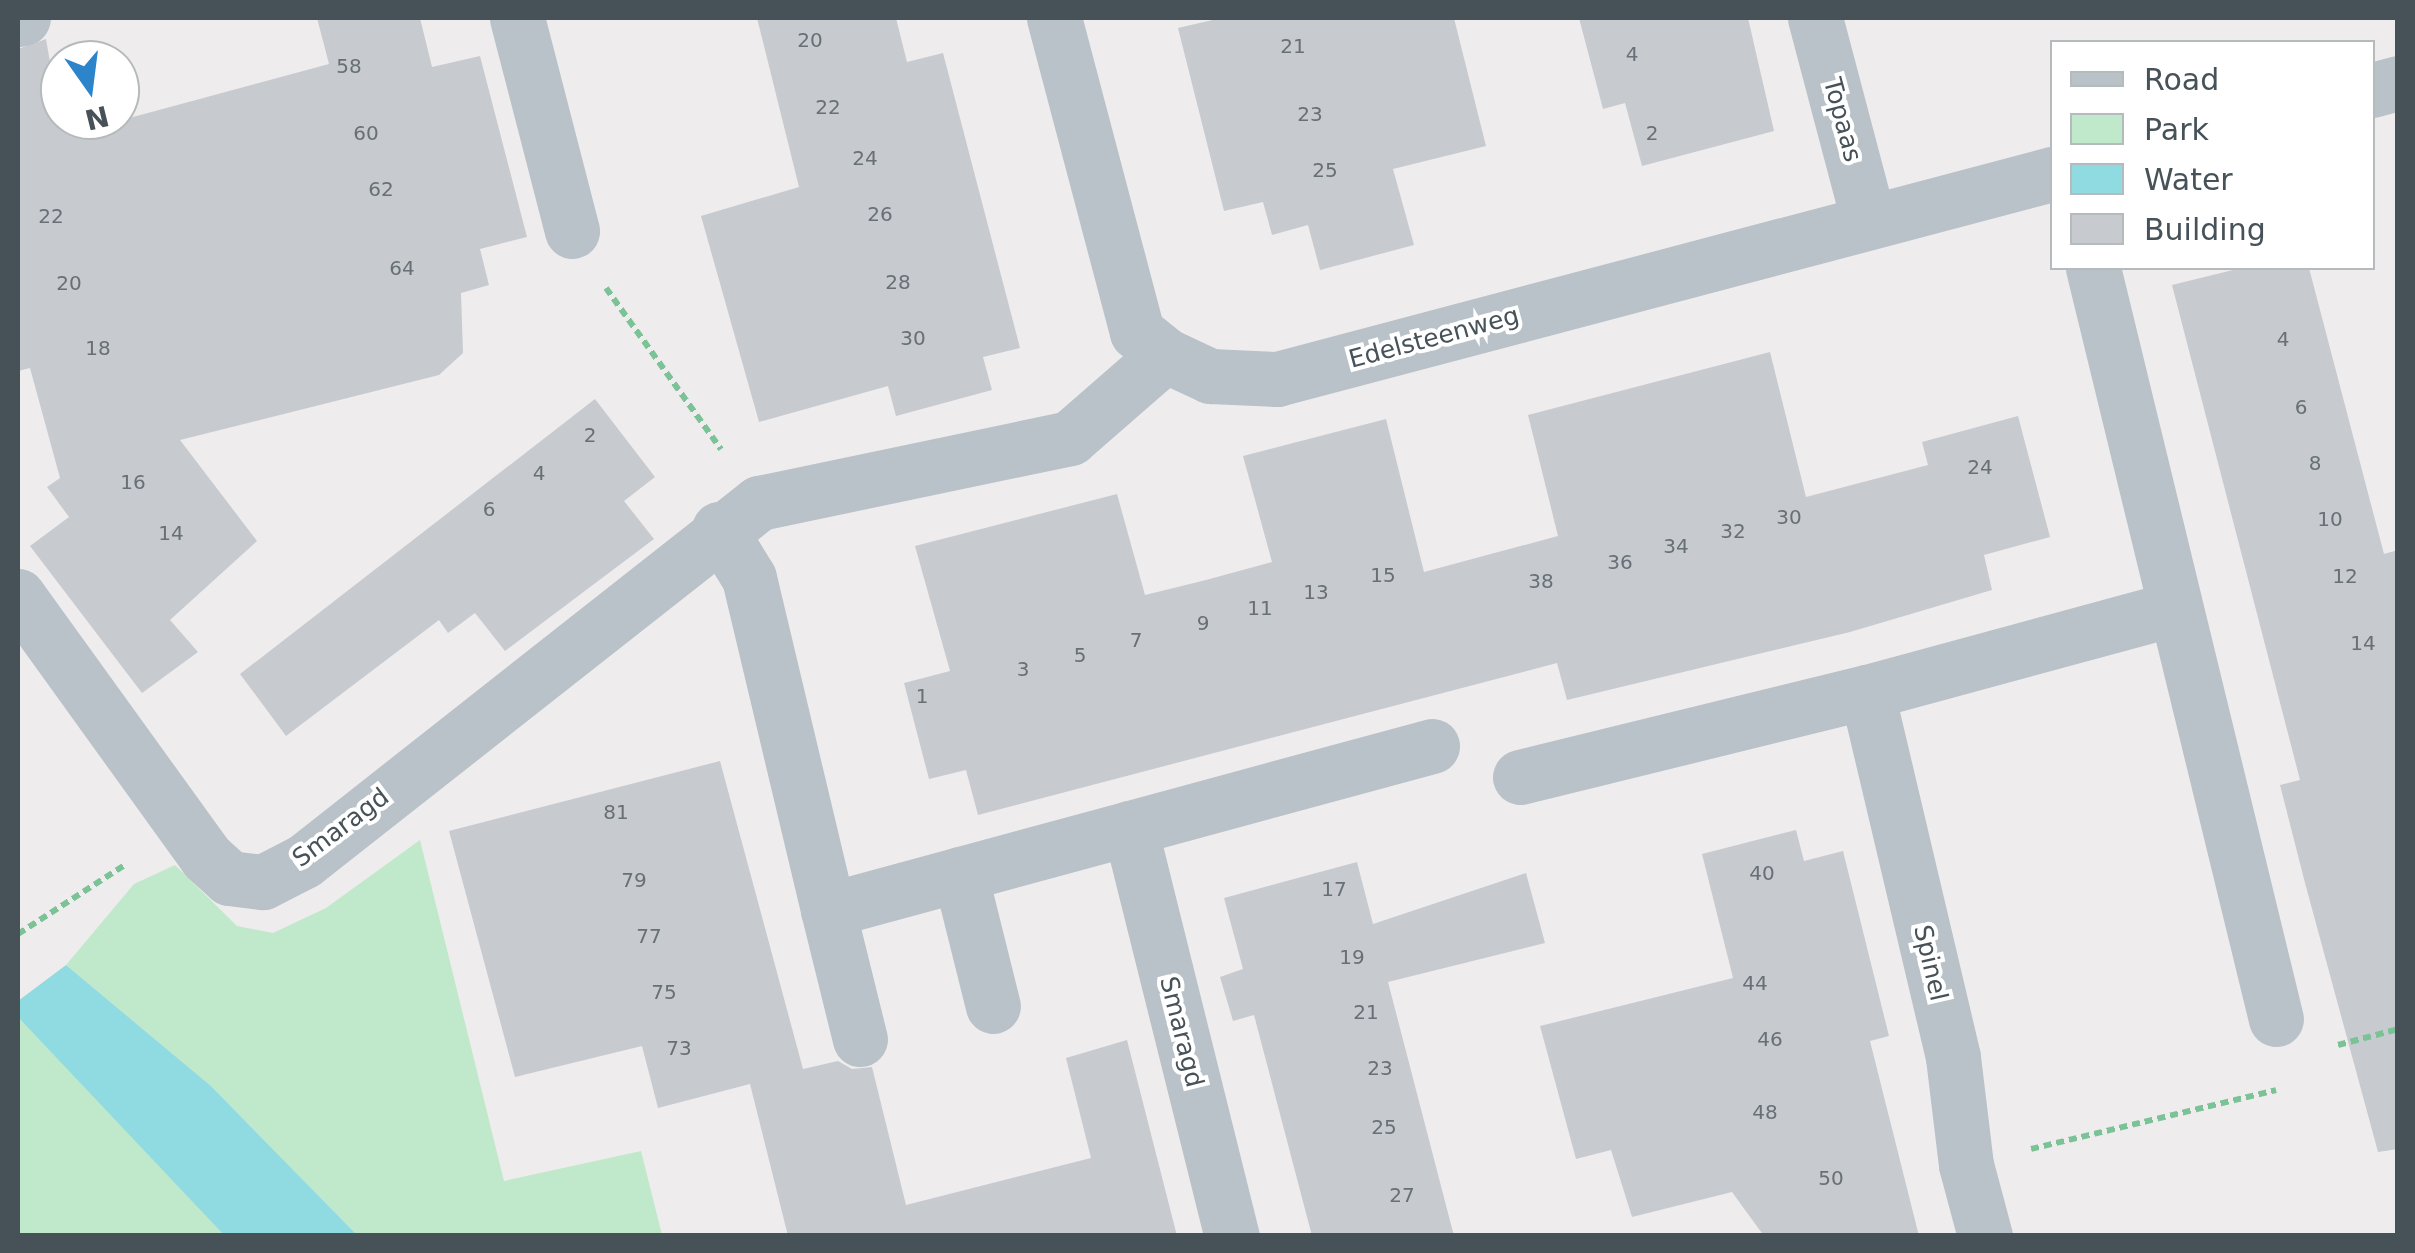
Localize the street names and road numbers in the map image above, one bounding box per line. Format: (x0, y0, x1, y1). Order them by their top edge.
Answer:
street label: Topaas (1816, 75, 1868, 165)
street label: Edelsteenweg (1346, 301, 1522, 375)
street label: Smaragd (287, 782, 395, 874)
street label: Spinel (1907, 922, 1953, 1004)
street label: Smaragd (1153, 974, 1209, 1090)

